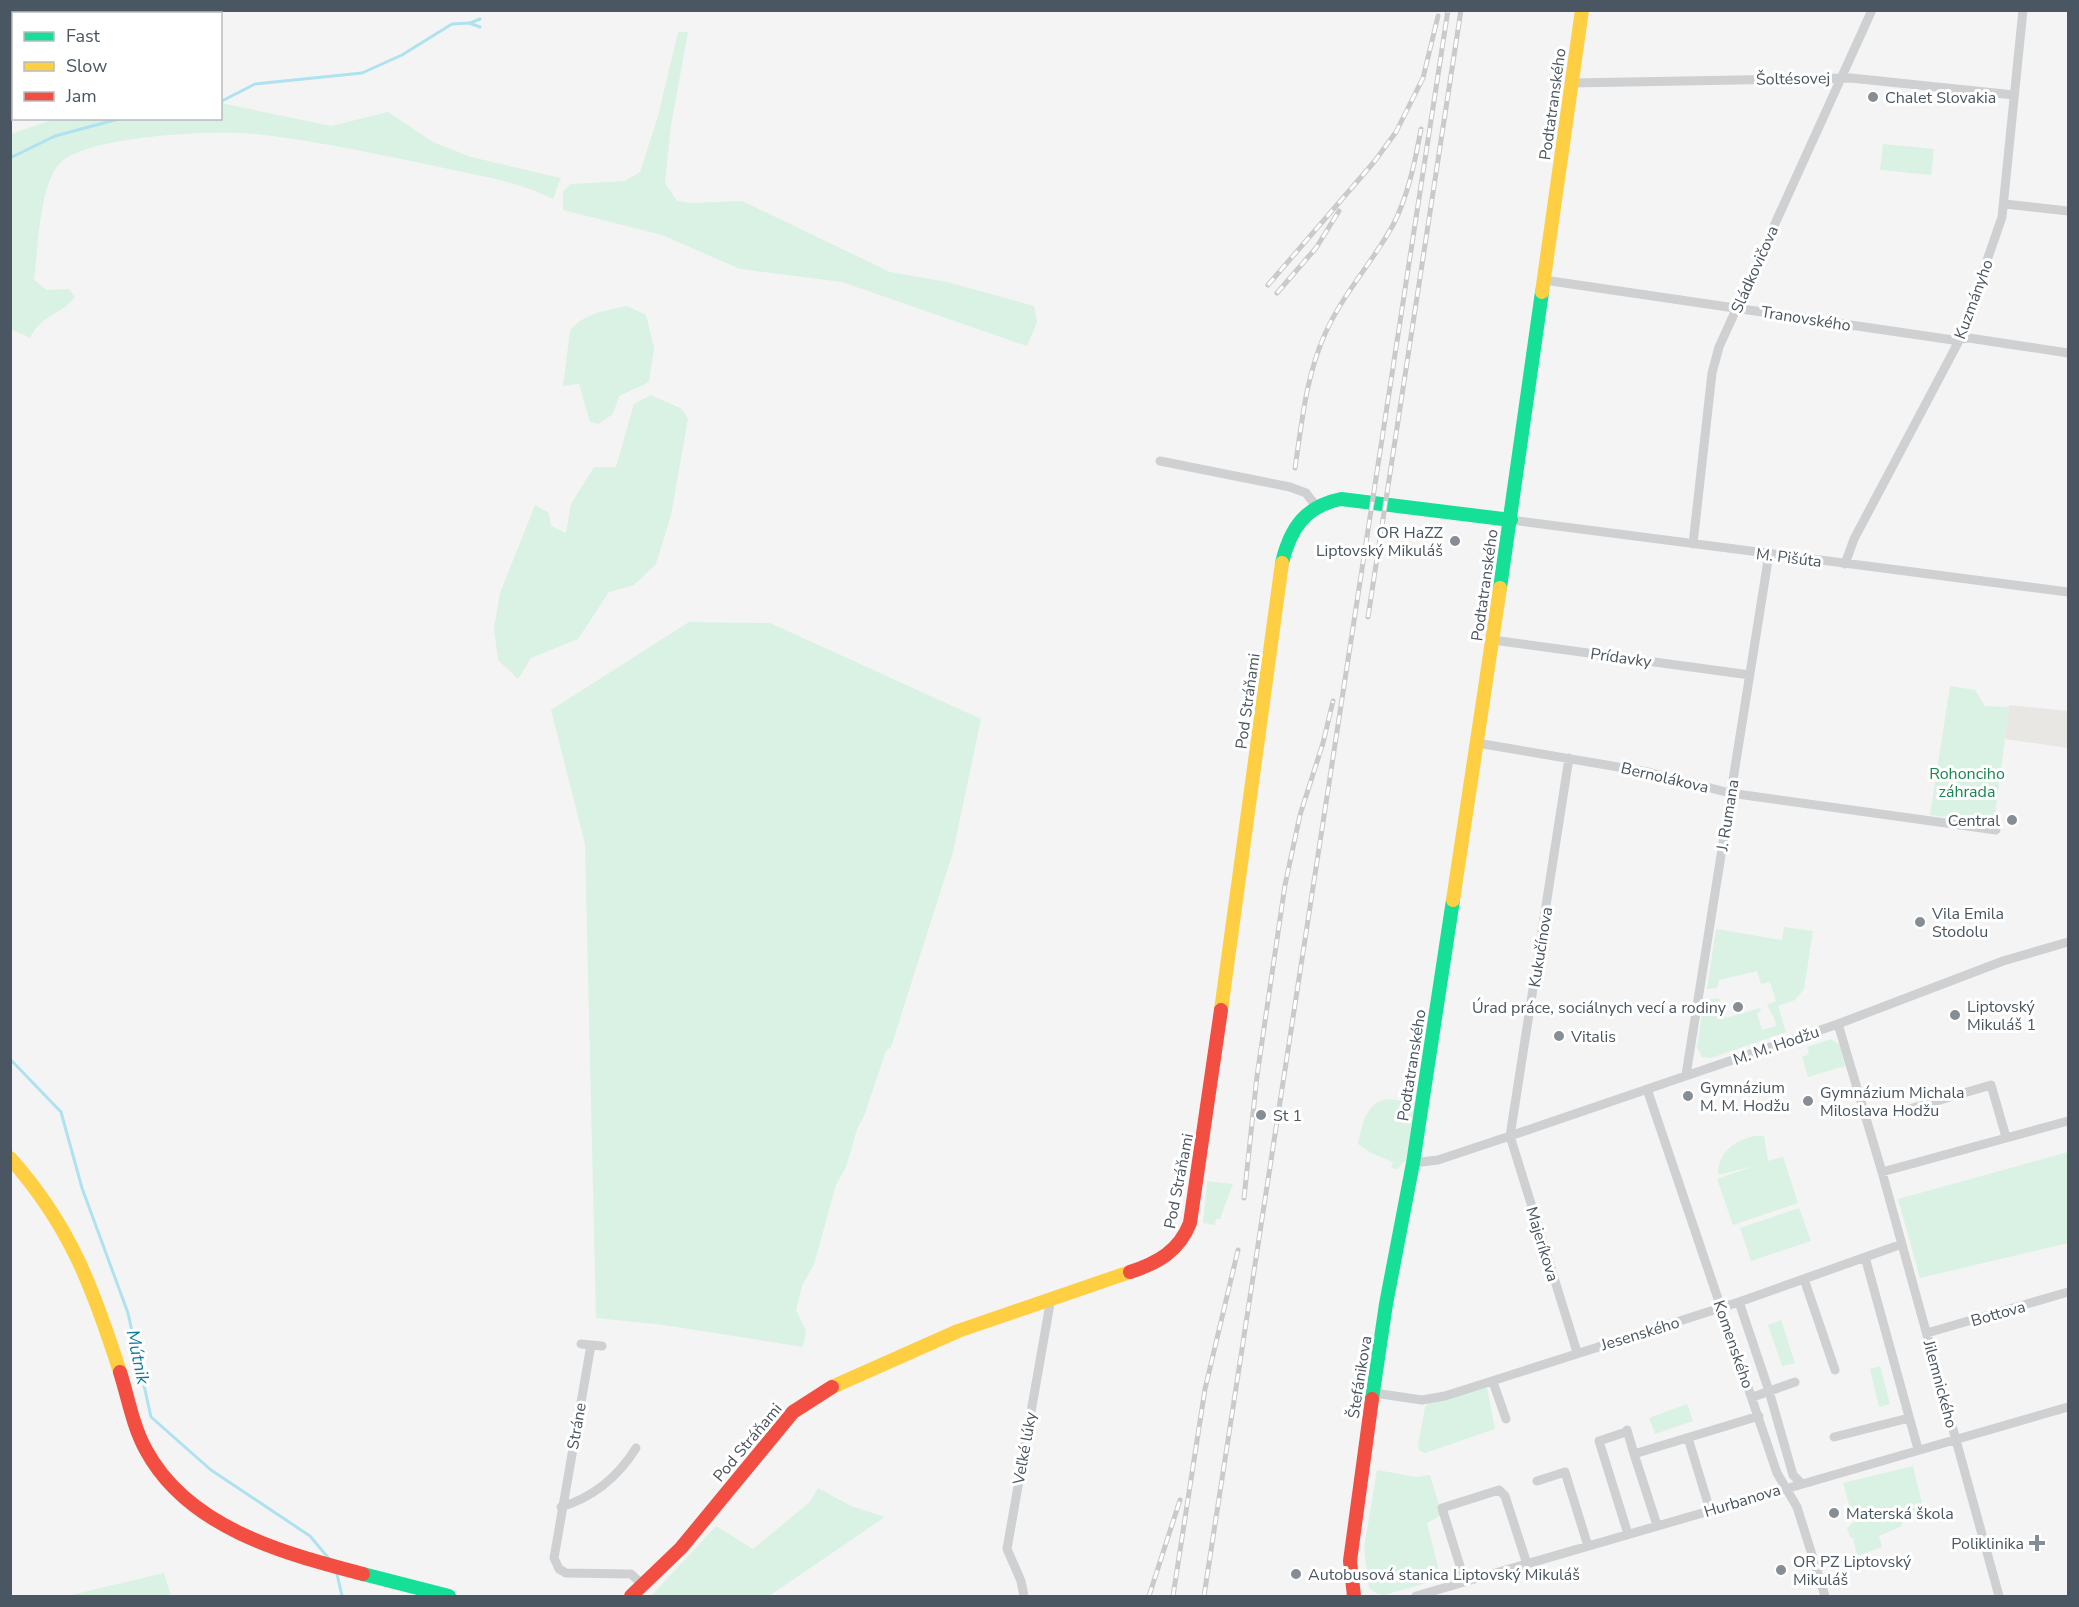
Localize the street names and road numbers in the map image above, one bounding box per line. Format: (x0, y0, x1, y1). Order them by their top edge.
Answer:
street label: Podtatranského (1534, 47, 1572, 162)
street label: Šoltésovej (1756, 67, 1830, 91)
street label: Sládkovičova (1726, 222, 1784, 317)
street label: Kuzmányho (1949, 256, 1999, 342)
street label: Tranovského (1759, 301, 1852, 337)
street label: Podtatranského (1466, 528, 1504, 643)
street label: M. Pišúta (1755, 543, 1823, 573)
street label: Prídavky (1589, 643, 1654, 673)
street label: Pod Stráňami (1230, 652, 1266, 751)
street label: Bernolákova (1619, 757, 1711, 799)
street label: J. Rumana (1711, 778, 1744, 853)
street label: Kukučínova (1524, 905, 1558, 989)
street label: Podtatranského (1392, 1008, 1432, 1123)
street label: M. M. Hodžu (1730, 1021, 1822, 1071)
street label: Pod Stráňami (1159, 1132, 1199, 1231)
street label: Majeríkova (1520, 1204, 1564, 1284)
street label: Bottova (1968, 1296, 2028, 1332)
street label: Komenského (1708, 1297, 1758, 1391)
street label: Jesenského (1597, 1312, 1682, 1357)
street label: Štefánikova (1343, 1334, 1377, 1420)
street label: Jilemnického (1917, 1337, 1962, 1431)
street label: Pod Stráňami (708, 1399, 787, 1487)
street label: Stráne (562, 1401, 592, 1451)
street label: Veľké lúky (1008, 1409, 1042, 1487)
street label: Hurbanova (1701, 1479, 1783, 1523)

